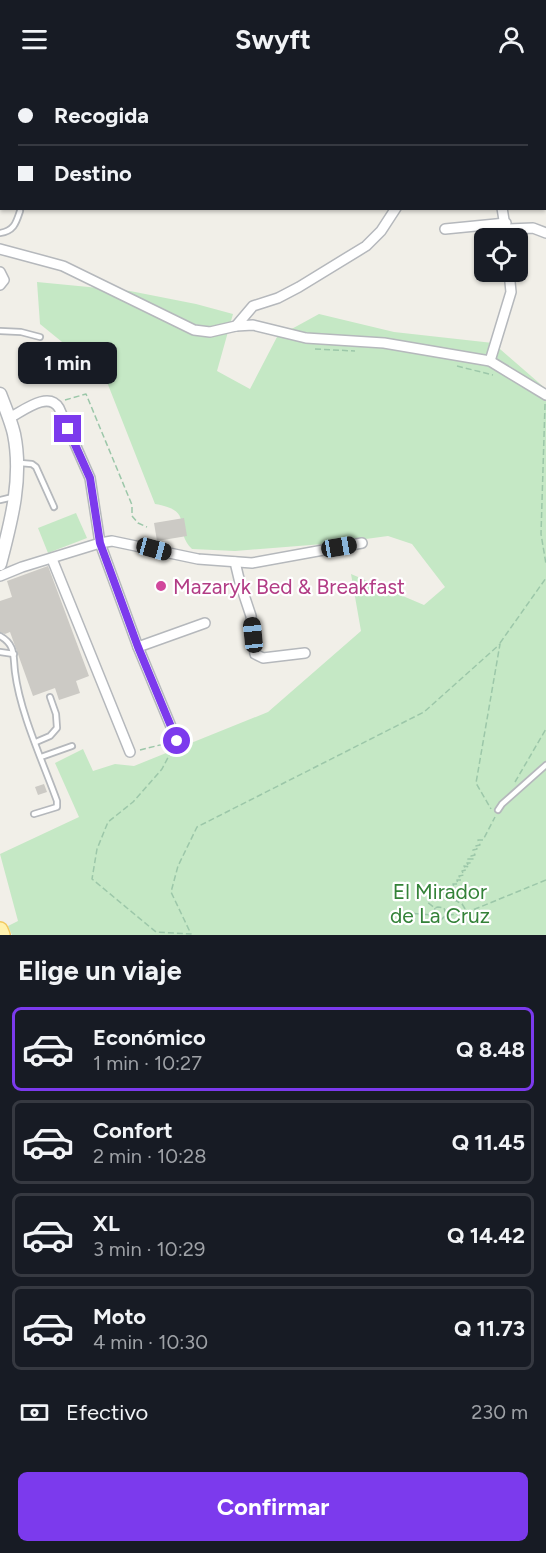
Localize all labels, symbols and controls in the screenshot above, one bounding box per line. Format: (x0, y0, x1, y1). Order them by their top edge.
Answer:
icon: menu (18, 23, 51, 56)
text: Swyft (235, 23, 311, 56)
icon: person (495, 23, 528, 56)
text: Recogida (54, 102, 149, 129)
text: Destino (54, 160, 132, 187)
map controls (474, 228, 528, 282)
button: locate (474, 228, 528, 282)
callout: 1 min (19, 342, 118, 384)
text: 1 min (44, 351, 91, 375)
route end (54, 415, 81, 442)
car (320, 535, 358, 559)
car (134, 536, 174, 562)
place label: Mazaryk Bed & Breakfast (173, 574, 405, 599)
marker: Mazaryk Bed & Breakfast (154, 579, 168, 593)
car (242, 616, 264, 654)
route start (163, 727, 190, 754)
park label: El Mirador de La Cruz (390, 879, 490, 928)
text: Elige un viaje (18, 954, 182, 987)
icon: car (21, 1022, 75, 1076)
text: Económico (93, 1024, 206, 1051)
text: Q 8.48 (456, 1036, 525, 1063)
text: 1 min · 10:27 (93, 1051, 202, 1075)
icon: car (21, 1115, 75, 1169)
text: Confort (93, 1117, 173, 1144)
text: Q 11.45 (452, 1129, 525, 1156)
text: 2 min · 10:28 (93, 1144, 207, 1168)
icon: car (21, 1208, 75, 1262)
text: XL (93, 1210, 120, 1237)
text: Q 14.42 (447, 1222, 525, 1249)
text: 3 min · 10:29 (93, 1237, 205, 1261)
icon: car (21, 1301, 75, 1355)
text: Moto (93, 1303, 146, 1330)
text: Q 11.73 (454, 1315, 525, 1342)
text: 4 min · 10:30 (93, 1330, 208, 1354)
icon: cash (18, 1396, 51, 1429)
text: Efectivo (66, 1399, 148, 1426)
text: 230 m (471, 1400, 528, 1424)
button: Confirmar (18, 1472, 528, 1541)

